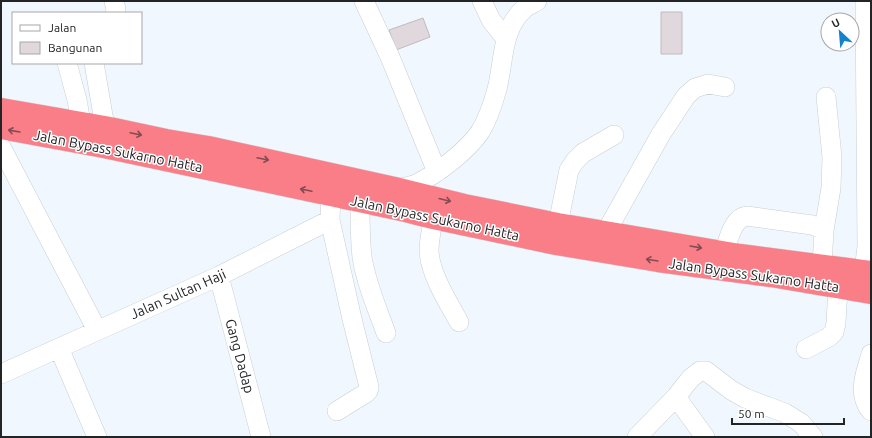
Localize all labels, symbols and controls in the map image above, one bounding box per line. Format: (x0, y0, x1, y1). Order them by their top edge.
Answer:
legend (12, 12, 142, 64)
north arrow (820, 12, 860, 52)
text: U (830, 16, 842, 30)
text: Jalan (48, 21, 76, 34)
text: Bangunan (48, 41, 102, 54)
one-way arrow (7, 126, 20, 134)
street label: Jalan Bypass Sukarno Hatta (32, 127, 204, 175)
one-way arrow (129, 130, 142, 138)
one-way arrow (256, 156, 269, 164)
one-way arrow (299, 185, 312, 193)
street label: Jalan Bypass Sukarno Hatta (349, 192, 521, 244)
one-way arrow (438, 197, 451, 205)
one-way arrow (689, 244, 702, 252)
street label: Jalan Bypass Sukarno Hatta (668, 255, 840, 295)
one-way arrow (646, 256, 659, 264)
street label: Jalan Sultan Haji (128, 266, 228, 322)
street label: Gang Dadap (222, 317, 258, 395)
scale bar (732, 400, 844, 426)
text: 50 m (738, 407, 765, 420)

